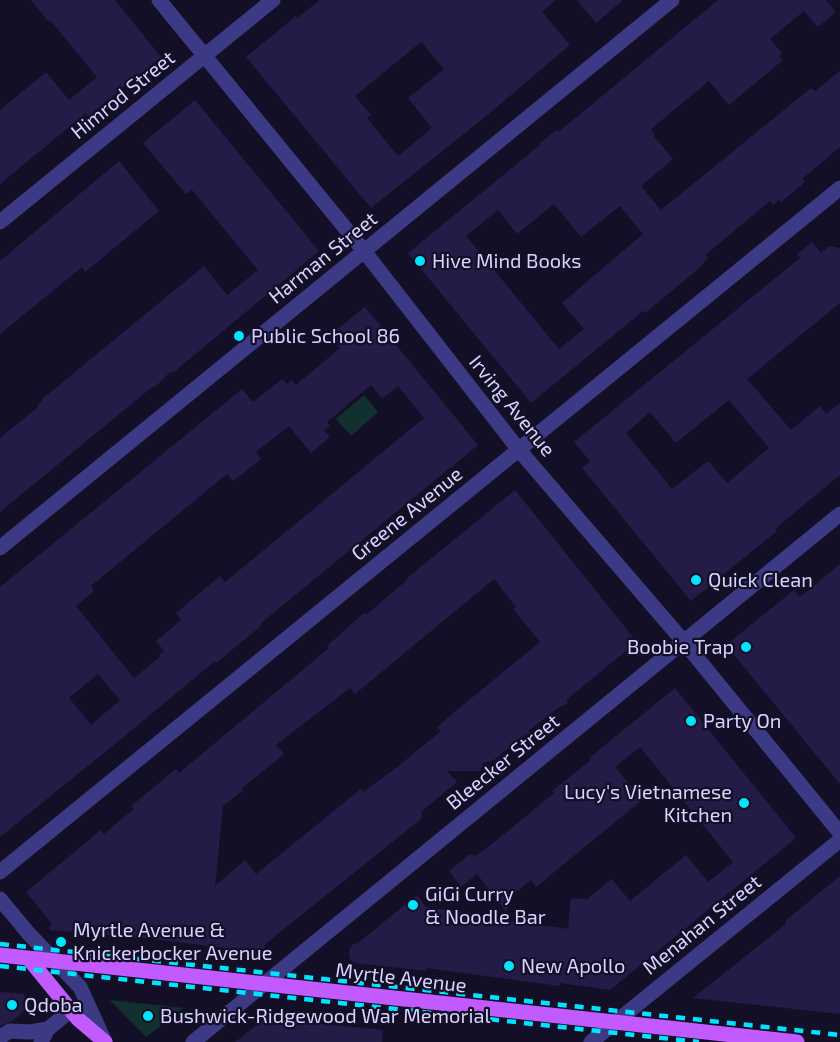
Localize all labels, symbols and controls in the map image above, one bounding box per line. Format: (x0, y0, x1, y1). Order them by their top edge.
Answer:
street label: Himrod Street (66, 46, 180, 144)
street label: Harman Street (264, 207, 382, 309)
place label: Hive Mind Books (432, 249, 581, 273)
marker: Hive Mind Books (413, 254, 427, 268)
place label: Public School 86 (251, 324, 400, 348)
marker: Public School 86 (232, 329, 246, 343)
street label: Irving Avenue (464, 351, 560, 461)
street label: Greene Avenue (347, 462, 467, 566)
place label: Quick Clean (708, 568, 813, 592)
marker: Quick Clean (689, 573, 703, 587)
place label: Boobie Trap (627, 635, 734, 659)
marker: Boobie Trap (739, 640, 753, 654)
street label: Bleecker Street (442, 709, 564, 815)
place label: Party On (703, 709, 781, 733)
marker: Party On (684, 714, 698, 728)
place label: Lucy's Vietnamese Kitchen (564, 780, 732, 827)
marker: Lucy's Vietnamese Kitchen (737, 796, 751, 810)
street label: Menahan Street (638, 870, 766, 980)
place label: GiGi Curry & Noodle Bar (425, 882, 546, 929)
marker: GiGi Curry & Noodle Bar (406, 898, 420, 912)
place label: Myrtle Avenue & Knickerbocker Avenue (73, 918, 272, 965)
marker: Myrtle Avenue & Knickerbocker Avenue (54, 935, 68, 949)
place label: New Apollo (521, 954, 625, 978)
street label: Myrtle Avenue (334, 958, 468, 998)
marker: New Apollo (502, 959, 516, 973)
place label: Qdoba (24, 993, 83, 1017)
marker: Qdoba (5, 998, 19, 1012)
place label: Bushwick-Ridgewood War Memorial (160, 1004, 490, 1028)
marker: Bushwick-Ridgewood War Memorial (141, 1009, 155, 1023)

